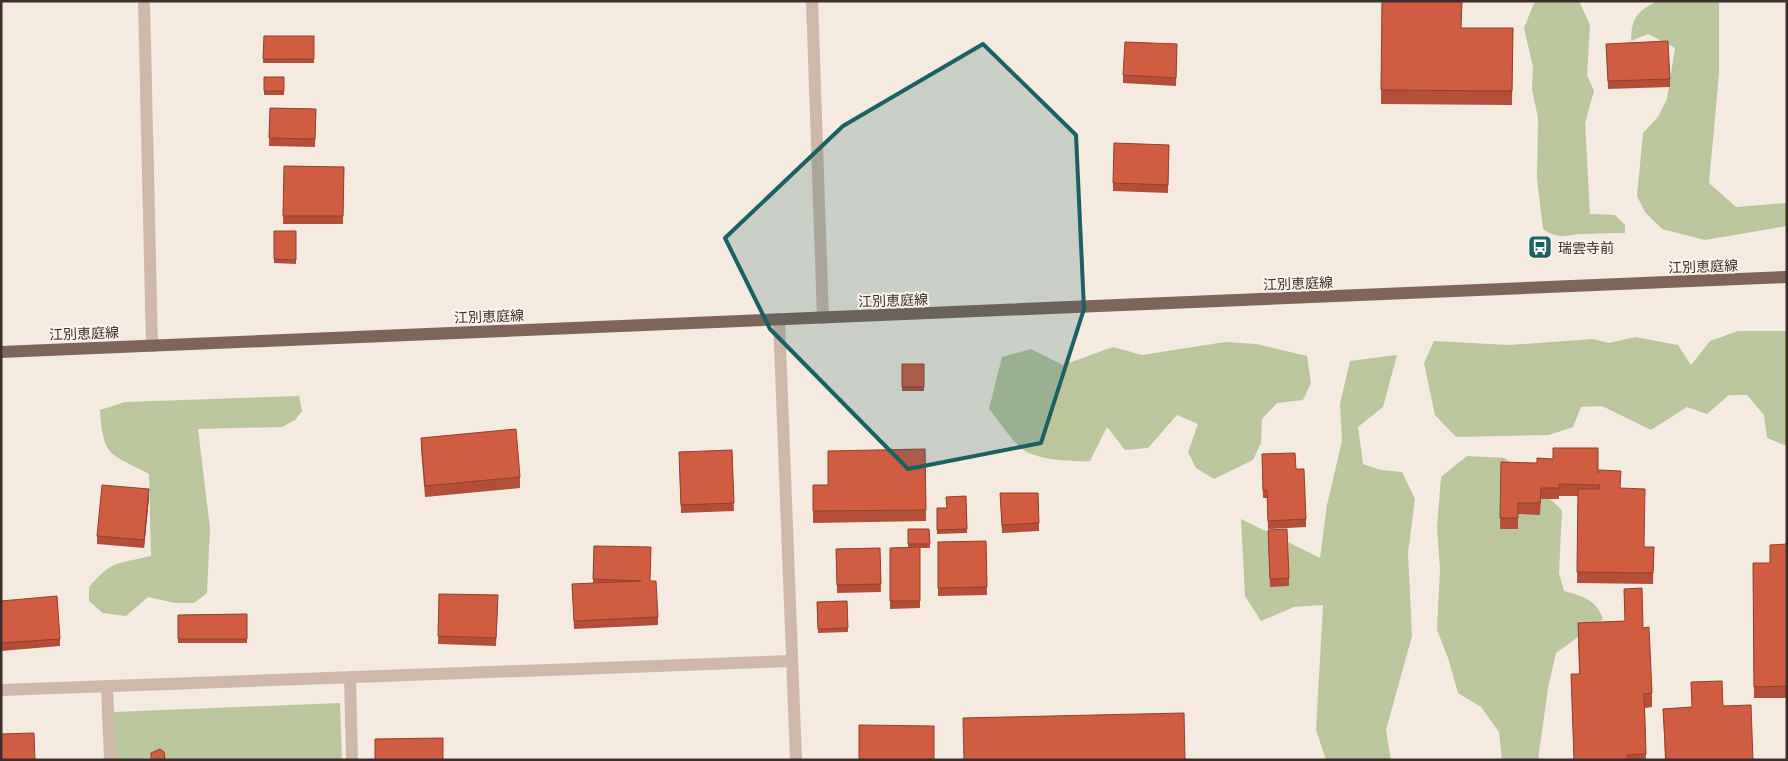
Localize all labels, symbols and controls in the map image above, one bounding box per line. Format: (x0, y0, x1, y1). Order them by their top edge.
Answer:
bus stop icon: 瑞雲寺前 (1527, 234, 1553, 260)
place label: 瑞雲寺前 (1558, 238, 1614, 257)
street label: 江別恵庭線 (1668, 255, 1738, 277)
street label: 江別恵庭線 (1263, 272, 1333, 294)
street label: 江別恵庭線 (858, 289, 928, 311)
street label: 江別恵庭線 (454, 305, 524, 327)
street label: 江別恵庭線 (49, 322, 119, 344)

